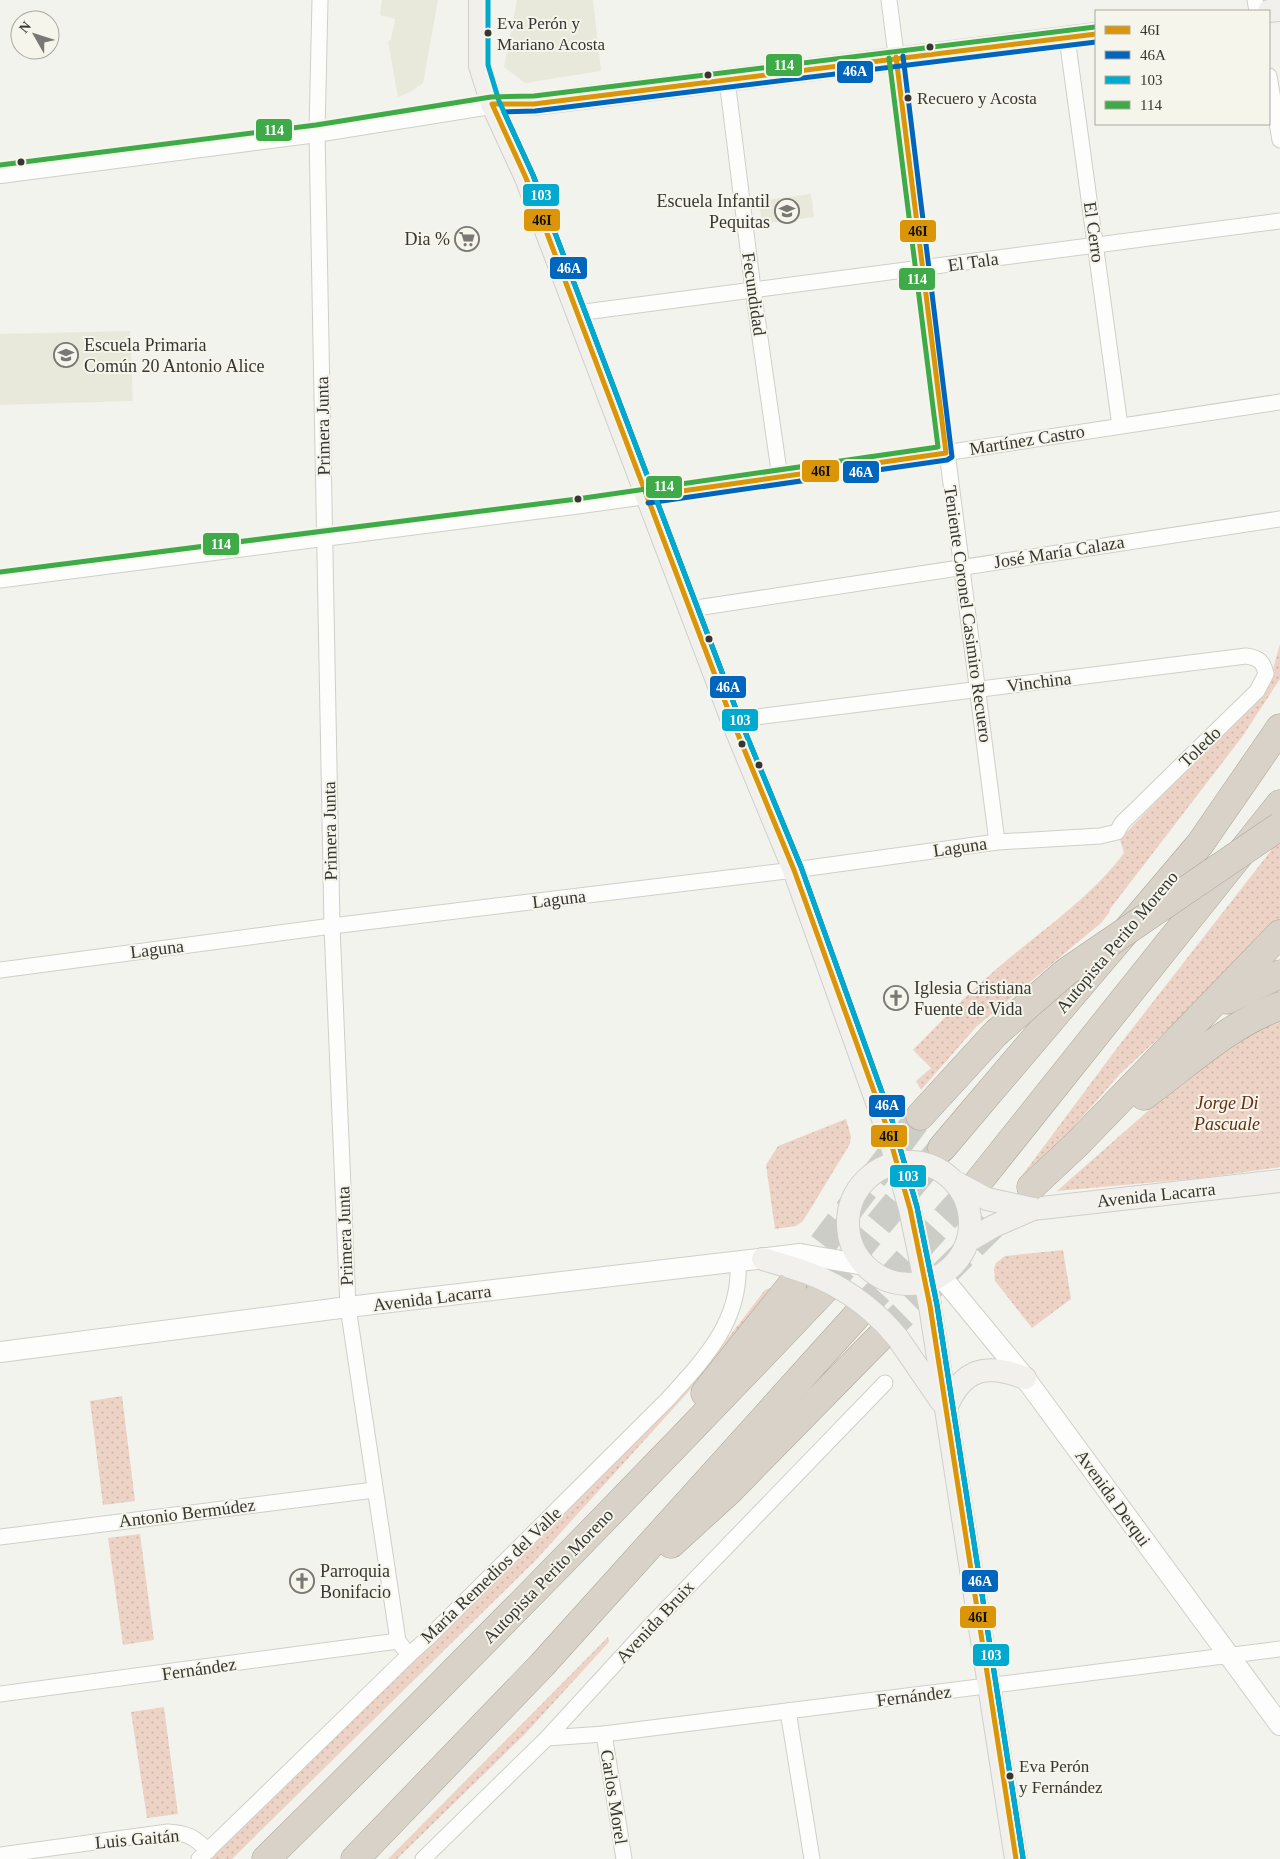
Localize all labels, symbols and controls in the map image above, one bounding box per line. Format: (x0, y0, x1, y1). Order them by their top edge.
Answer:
north arrow (10, 10, 60, 60)
legend (1095, 10, 1270, 125)
place label: Eva Perón y Mariano Acosta (497, 14, 606, 54)
text: N (16, 18, 34, 36)
text: 46I (1140, 22, 1160, 38)
marker: Eva Perón y Mariano Acosta (483, 28, 493, 38)
unlabelled marker (925, 42, 935, 52)
text: 46A (1140, 47, 1166, 63)
line badge: 114 (765, 53, 803, 77)
text: 114 (774, 58, 794, 73)
line badge: 46A (836, 60, 874, 84)
text: 46A (843, 64, 868, 79)
unlabelled marker (703, 70, 713, 80)
text: 103 (1140, 72, 1163, 88)
place label: Recuero y Acosta (917, 89, 1037, 108)
marker: Recuero y Acosta (903, 93, 913, 103)
text: 114 (1140, 97, 1162, 113)
line badge: 114 (255, 118, 293, 142)
text: 114 (264, 123, 284, 138)
unlabelled marker (16, 157, 26, 167)
line badge: 103 (522, 183, 560, 207)
text: 103 (531, 188, 552, 203)
place label: Escuela Infantil Pequitas (657, 191, 770, 232)
school or university icon: Escuela Infantil Pequitas (774, 198, 800, 224)
street label: El Cerro (1080, 200, 1108, 264)
line badge: 46I (523, 208, 561, 232)
text: 46I (532, 213, 552, 228)
line badge: 46I (899, 219, 937, 243)
text: 46I (908, 224, 928, 239)
supermarket icon: Dia % (454, 226, 480, 252)
place label: Dia % (405, 229, 450, 249)
street label: El Tala (946, 249, 1000, 275)
street label: Fecundidad (738, 251, 770, 337)
line badge: 46A (549, 256, 588, 280)
text: 46A (557, 261, 582, 276)
line badge: 114 (898, 267, 936, 291)
text: 114 (907, 272, 927, 287)
place label: Escuela Primaria Común 20 Antonio Alice (84, 335, 265, 376)
school or university icon: Escuela Primaria Común 20 Antonio Alice (53, 342, 79, 368)
street label: Primera Junta (312, 376, 334, 476)
street label: Martínez Castro (968, 421, 1086, 459)
line badge: 46I (801, 459, 840, 483)
line badge: 46A (842, 460, 880, 484)
text: 46I (811, 464, 831, 479)
text: 46A (849, 465, 874, 480)
line badge: 114 (645, 475, 683, 499)
text: 114 (654, 479, 674, 494)
street label: Teniente Coronel Casimiro Recuero (940, 484, 996, 744)
unlabelled marker (573, 494, 583, 504)
line badge: 114 (202, 532, 240, 556)
street label: José María Calaza (992, 532, 1126, 572)
text: 114 (211, 537, 231, 552)
unlabelled marker (704, 634, 714, 644)
street label: Vinchina (1006, 668, 1072, 696)
line badge: 46A (709, 675, 747, 699)
text: 46A (716, 680, 741, 695)
line badge: 103 (721, 708, 759, 732)
text: 103 (730, 713, 751, 728)
street label: Toledo (1175, 723, 1225, 771)
unlabelled marker (737, 739, 747, 749)
unlabelled marker (754, 760, 764, 770)
street label: Primera Junta (319, 781, 341, 881)
street label: Laguna (932, 833, 988, 861)
street label: Autopista Perito Moreno (1052, 867, 1182, 1017)
street label: Laguna (531, 886, 587, 912)
street label: Laguna (129, 936, 185, 962)
place label: Iglesia Cristiana Fuente de Vida (914, 978, 1031, 1019)
church icon: Iglesia Cristiana Fuente de Vida (883, 985, 909, 1011)
park label: Jorge Di Pascuale (1193, 1093, 1260, 1134)
line badge: 46A (868, 1094, 906, 1118)
text: 46A (875, 1098, 900, 1113)
line badge: 46I (870, 1124, 908, 1148)
text: 46I (879, 1129, 899, 1144)
line badge: 103 (889, 1164, 927, 1188)
text: 103 (898, 1169, 919, 1184)
street label: Avenida Lacarra (1096, 1179, 1216, 1211)
street label: Primera Junta (333, 1186, 357, 1286)
street label: Avenida Lacarra (372, 1281, 492, 1315)
street label: Avenida Derqui (1071, 1446, 1155, 1550)
street label: Antonio Bermúdez (118, 1495, 256, 1531)
street label: María Remedios del Valle (417, 1503, 565, 1647)
street label: Autopista Perito Moreno (479, 1505, 617, 1647)
place label: Parroquia Bonifacio (320, 1561, 391, 1602)
church icon: Parroquia Bonifacio (289, 1568, 315, 1594)
line badge: 46A (961, 1569, 999, 1593)
text: 46A (968, 1574, 993, 1589)
street label: Avenida Bruix (612, 1577, 698, 1667)
line badge: 46I (959, 1605, 997, 1629)
text: 46I (968, 1610, 988, 1625)
line badge: 103 (972, 1643, 1010, 1667)
text: 103 (981, 1648, 1002, 1663)
street label: Fernández (160, 1654, 238, 1684)
street label: Fernández (876, 1682, 952, 1710)
street label: Carlos Morel (597, 1748, 631, 1846)
place label: Eva Perón y Fernández (1019, 1757, 1103, 1797)
marker: Eva Perón y Fernández (1005, 1771, 1015, 1781)
street label: Luis Gaitán (94, 1825, 180, 1853)

